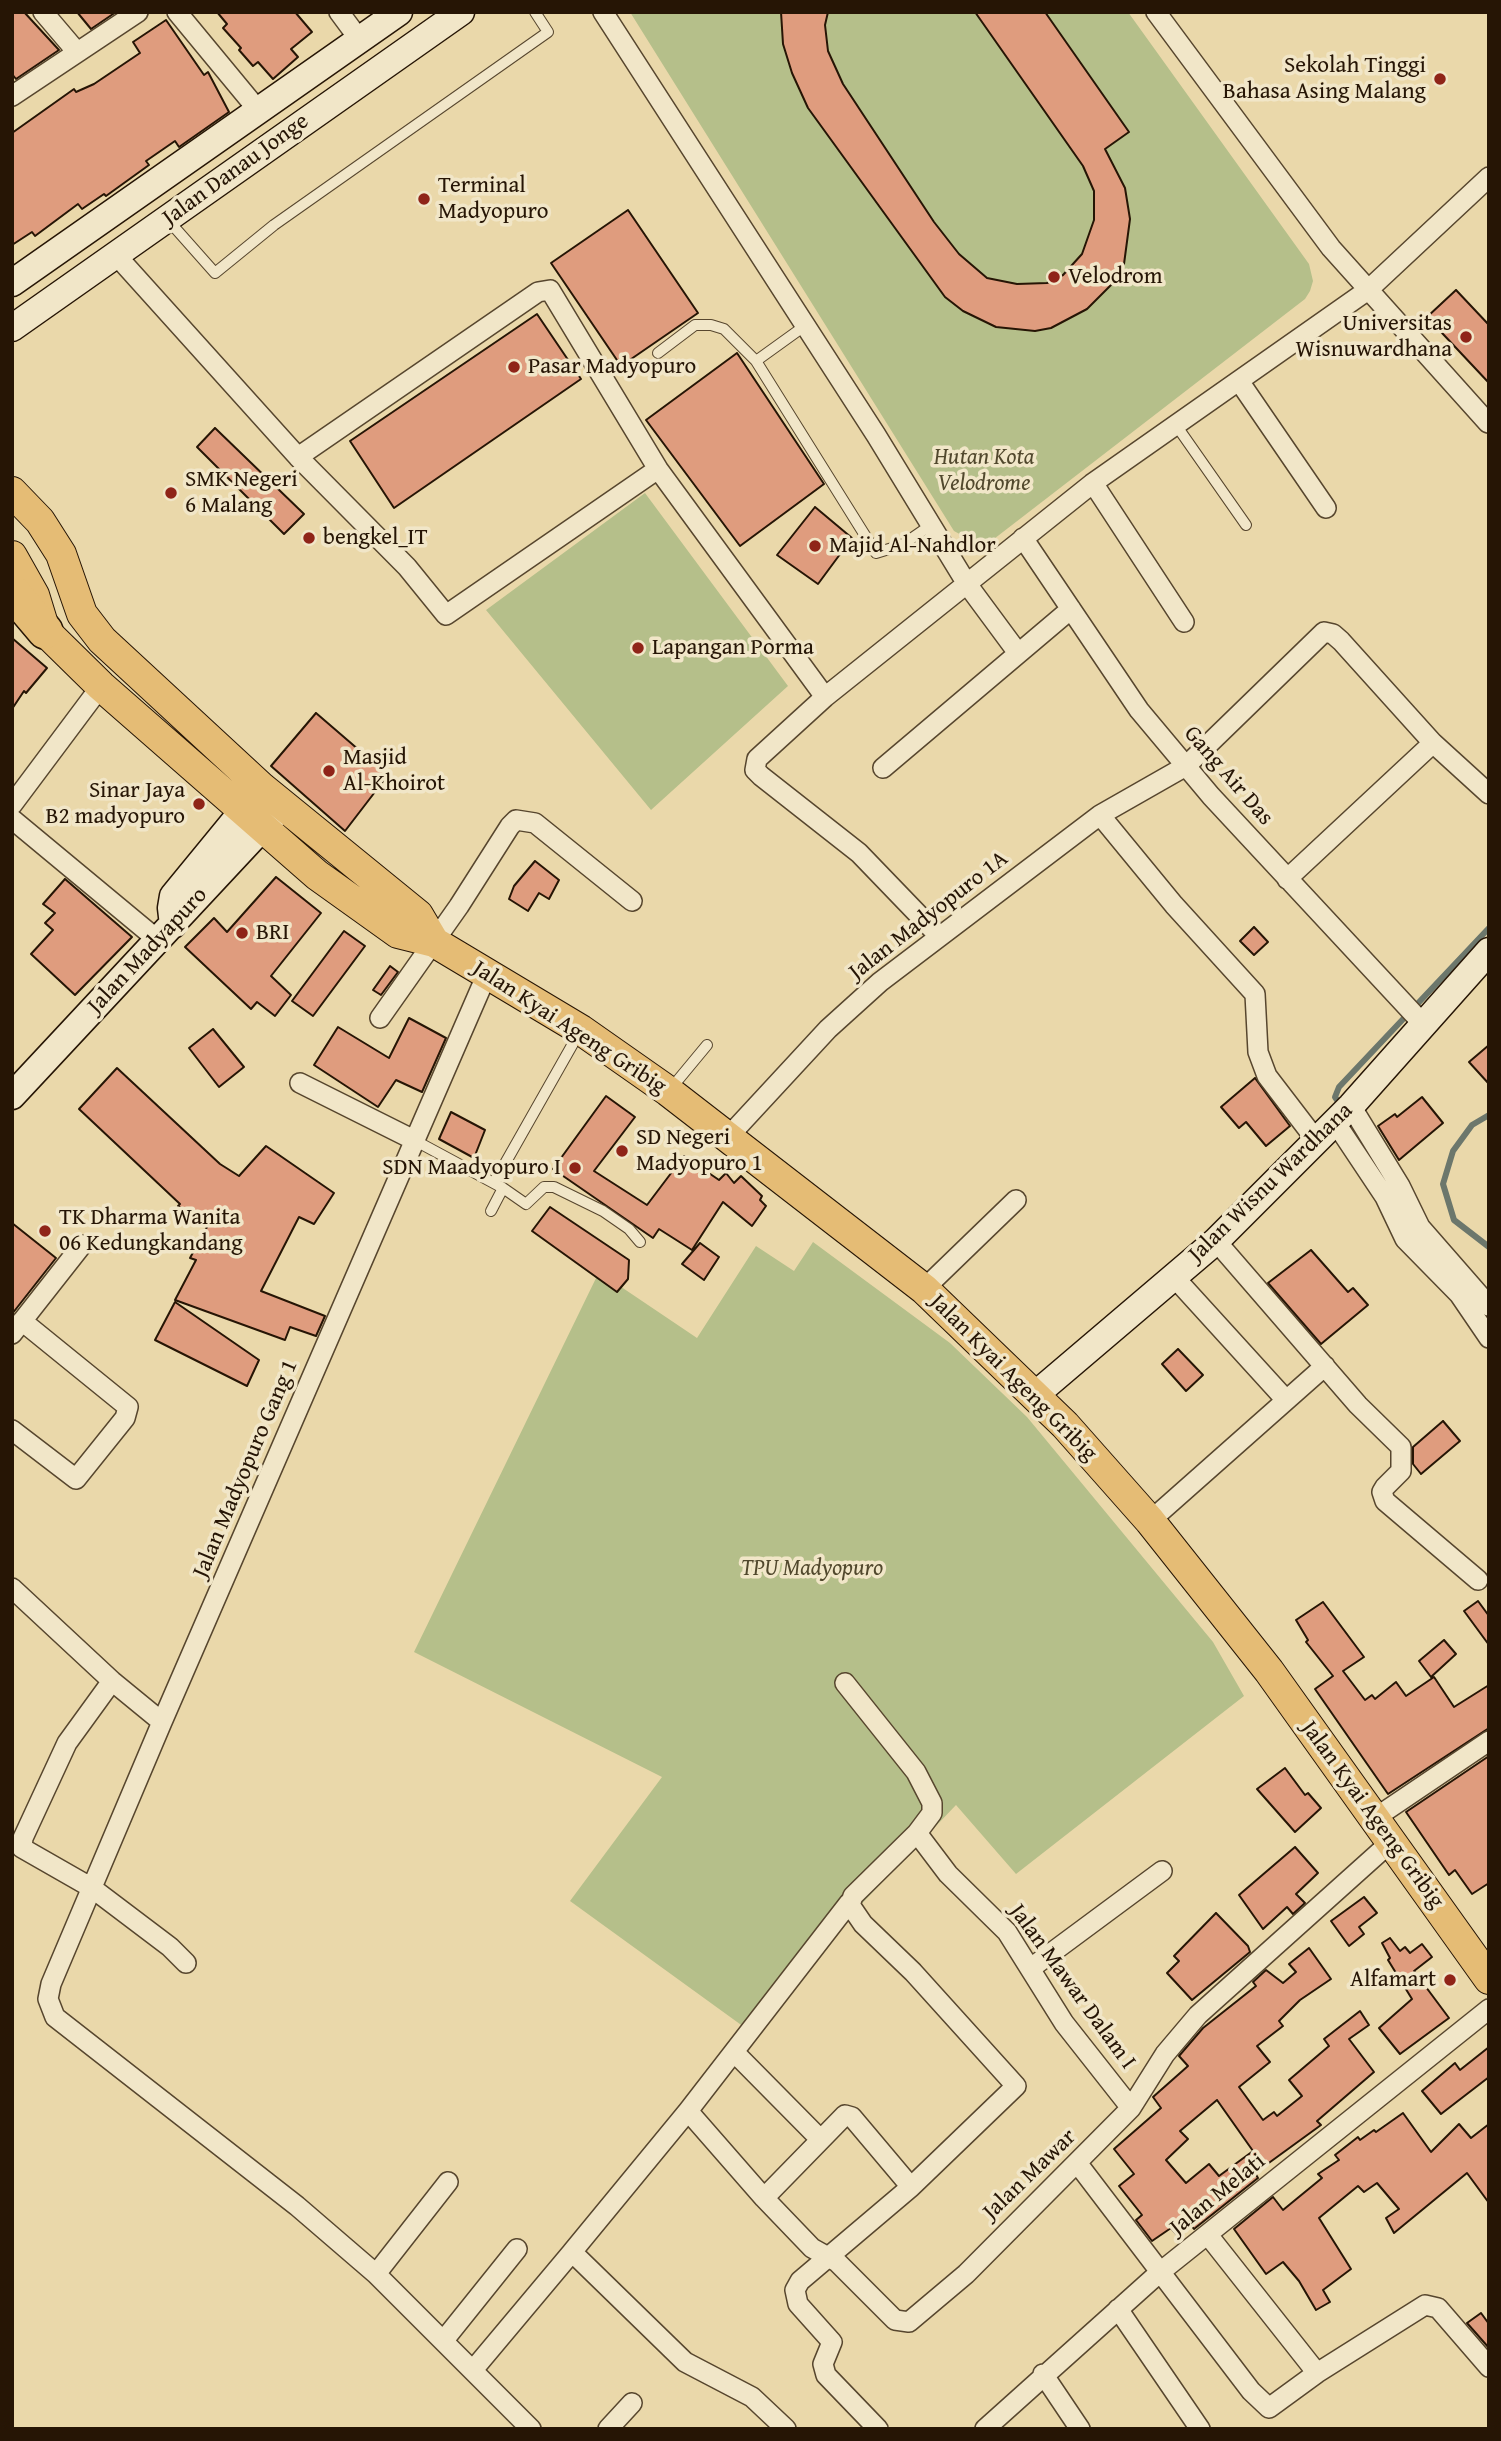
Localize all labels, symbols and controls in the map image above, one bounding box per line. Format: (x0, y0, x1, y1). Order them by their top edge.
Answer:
place label: Sekolah Tinggi Bahasa Asing Malang (1223, 52, 1426, 106)
marker: Sekolah Tinggi Bahasa Asing Malang (1432, 71, 1448, 87)
street label: Jalan Danau Jonge (158, 108, 314, 232)
place label: Terminal Madyopuro (438, 172, 548, 226)
marker: Terminal Madyopuro (416, 191, 432, 207)
place label: Velodrom (1068, 263, 1163, 291)
marker: Velodrom (1046, 269, 1062, 285)
place label: Universitas Wisnuwardhana (1296, 310, 1452, 364)
marker: Universitas Wisnuwardhana (1458, 329, 1474, 345)
place label: Pasar Madyopuro (528, 353, 696, 381)
marker: Pasar Madyopuro (506, 359, 522, 375)
park label: Hutan Kota Velodrome (934, 444, 1034, 498)
place label: SMK Negeri 6 Malang (185, 466, 298, 520)
marker: SMK Negeri 6 Malang (163, 485, 179, 501)
place label: bengkel_IT (323, 524, 428, 552)
marker: bengkel_IT (301, 530, 317, 546)
place label: Majid Al-Nahdlor (829, 532, 996, 560)
marker: Majid Al-Nahdlor (807, 538, 823, 554)
place label: Lapangan Porma (652, 634, 814, 662)
marker: Lapangan Porma (630, 640, 646, 656)
street label: Gang Air Das (1177, 721, 1279, 831)
place label: Masjid Al-Khoirot (343, 744, 445, 798)
marker: Masjid Al-Khoirot (321, 763, 337, 779)
place label: Sinar Jaya B2 madyopuro (45, 777, 185, 831)
marker: Sinar Jaya B2 madyopuro (191, 796, 207, 812)
street label: Jalan Madyopuro 1A (844, 845, 1014, 987)
street label: Jalan Madyapuro (82, 882, 214, 1020)
place label: BRI (256, 919, 289, 947)
marker: BRI (234, 925, 250, 941)
street label: Jalan Kyai Ageng Gribig (467, 955, 671, 1101)
street label: Jalan Wisnu Wardhana (1183, 1097, 1359, 1269)
place label: SD Negeri Madyopuro 1 (636, 1124, 763, 1178)
marker: SD Negeri Madyopuro 1 (614, 1143, 630, 1159)
place label: SDN Maadyopuro I (382, 1154, 561, 1182)
marker: SDN Maadyopuro I (567, 1160, 583, 1176)
place label: TK Dharma Wanita 06 Kedungkandang (59, 1204, 243, 1258)
marker: TK Dharma Wanita 06 Kedungkandang (37, 1223, 53, 1239)
street label: Jalan Kyai Ageng Gribig (924, 1289, 1102, 1467)
street label: Jalan Madyopuro Gang 1 (188, 1356, 304, 1582)
park label: TPU Madyopuro (741, 1555, 883, 1583)
street label: Jalan Kyai Ageng Gribig (1295, 1716, 1449, 1914)
street label: Jalan Mawar Dalam I (1003, 1899, 1141, 2075)
place label: Alfamart (1350, 1966, 1436, 1994)
marker: Alfamart (1442, 1972, 1458, 1988)
street label: Jalan Mawar (978, 2124, 1082, 2226)
street label: Jalan Melati (1165, 2148, 1271, 2242)

